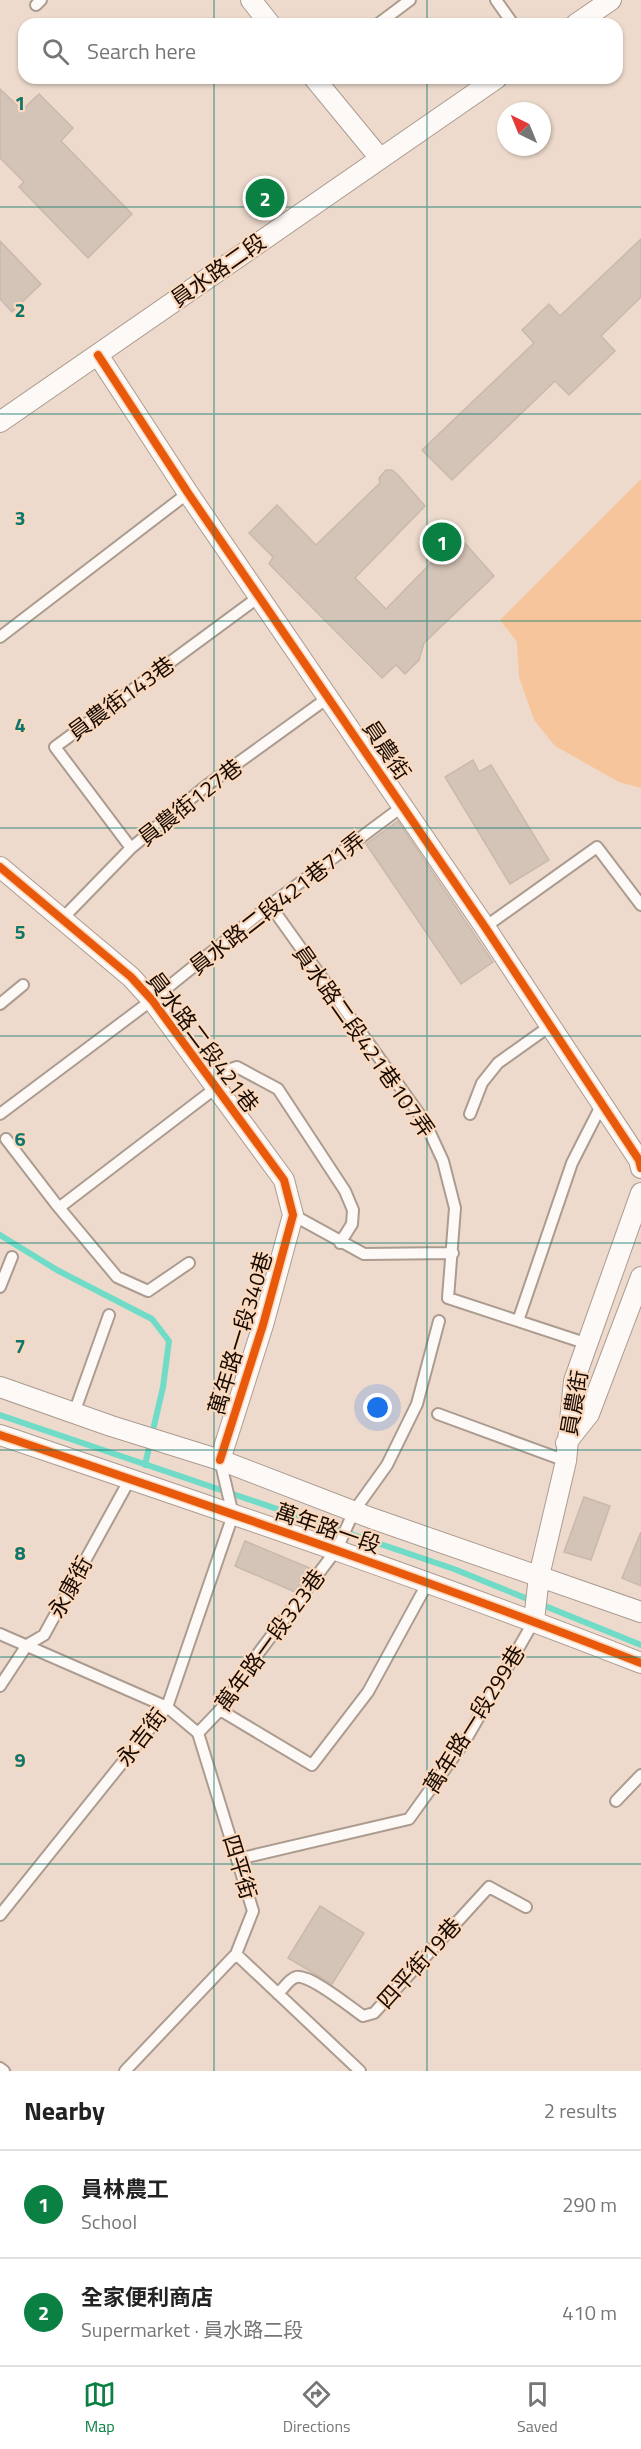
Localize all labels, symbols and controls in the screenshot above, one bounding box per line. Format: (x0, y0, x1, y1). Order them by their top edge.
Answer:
search box (18, 18, 623, 84)
text: Search here (87, 34, 196, 68)
icon: search (39, 35, 72, 68)
text: 1 (14, 87, 26, 118)
north arrow (497, 102, 551, 156)
pin: 2 (246, 176, 284, 220)
street label: 員水路二段 (163, 225, 273, 315)
text: 2 (14, 294, 26, 325)
text: 3 (14, 502, 26, 533)
pin: 1 (422, 520, 462, 564)
street label: 員農街143巷 (60, 648, 182, 748)
text: 4 (14, 709, 26, 740)
street label: 員農街 (354, 713, 420, 787)
street label: 員農街127巷 (130, 750, 250, 854)
street label: 員水路二段421巷71弄 (182, 823, 372, 983)
text: 5 (14, 916, 26, 947)
street label: 員水路二段421巷107弄 (285, 938, 443, 1144)
street label: 員水路二段421巷 (139, 964, 267, 1120)
text: 6 (14, 1123, 26, 1154)
street label: 萬年路一段340巷 (199, 1247, 281, 1419)
text: 7 (14, 1330, 26, 1361)
street label: 員農街 (552, 1368, 596, 1438)
your location (363, 1393, 392, 1422)
street label: 萬年路一段 (270, 1494, 386, 1562)
text: 8 (14, 1537, 26, 1568)
street label: 永康街 (39, 1550, 101, 1624)
street label: 萬年路一段323巷 (207, 1562, 333, 1718)
street label: 萬年路一段299巷 (415, 1638, 533, 1800)
street label: 永吉街 (107, 1701, 175, 1773)
text: 9 (14, 1744, 26, 1775)
street label: 四平街 (214, 1830, 266, 1904)
street label: 四平街19巷 (369, 1910, 469, 2016)
text: Nearby (24, 2091, 105, 2130)
text: 2 results (544, 2095, 617, 2126)
text: 員林農工 (81, 2172, 169, 2206)
text: 1 (38, 2189, 49, 2220)
text: 290 m (562, 2189, 617, 2220)
text: School (81, 2206, 137, 2237)
text: 全家便利商店 (81, 2280, 213, 2314)
text: 2 (38, 2297, 49, 2328)
text: 410 m (562, 2297, 617, 2328)
text: Supermarket · 員水路二段 (81, 2314, 303, 2345)
tab: Map (83, 2378, 116, 2438)
tab: Directions (283, 2378, 351, 2438)
tab: Saved (517, 2378, 558, 2438)

